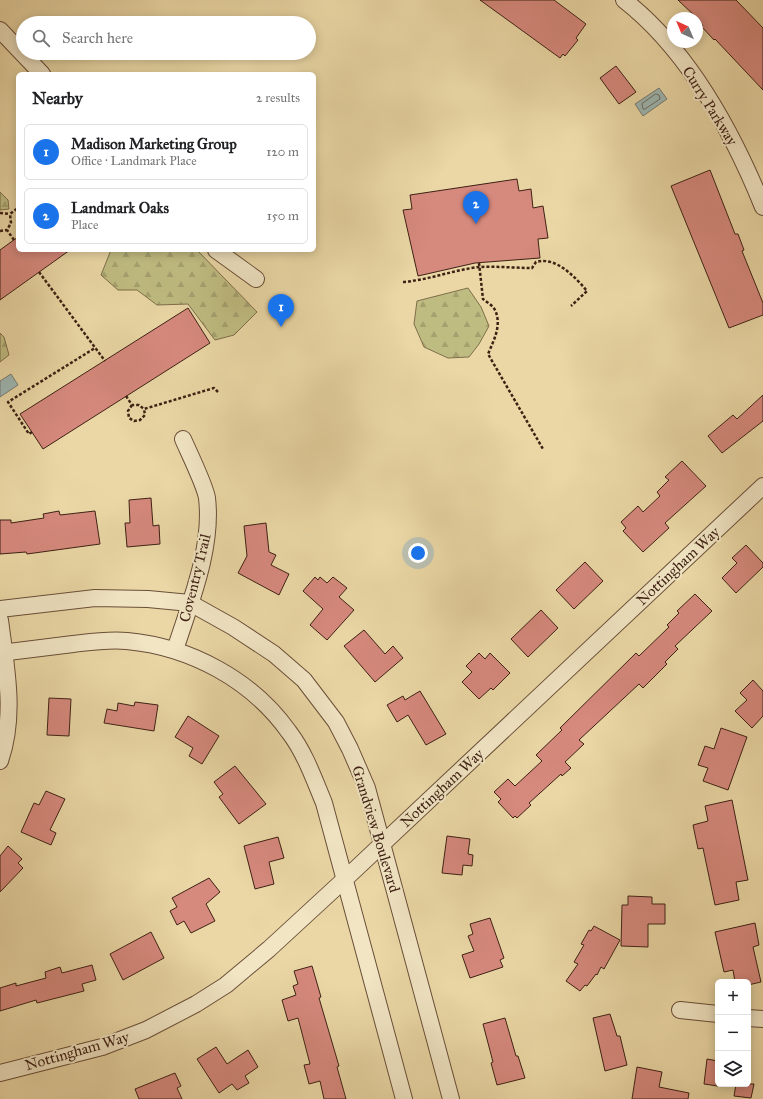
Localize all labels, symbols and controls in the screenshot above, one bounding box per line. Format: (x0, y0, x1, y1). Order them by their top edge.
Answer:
north arrow (667, 12, 703, 48)
search box (16, 16, 316, 60)
icon: search (30, 27, 52, 49)
text: Search here (62, 29, 133, 47)
street label: Curry Parkway (679, 63, 742, 150)
text: Nearby (32, 88, 83, 109)
text: 2 results (256, 90, 300, 106)
text: Madison Marketing Group (71, 135, 237, 153)
text: 1 (43, 144, 49, 160)
text: 120 m (266, 144, 299, 160)
text: Office · Landmark Place (71, 153, 197, 169)
pin: 2 (463, 191, 489, 224)
text: Landmark Oaks (71, 199, 169, 217)
text: 2 (43, 208, 49, 224)
text: 150 m (267, 208, 299, 224)
text: Place (71, 217, 98, 233)
pin: 1 (268, 294, 294, 327)
street label: Nottingham Way (633, 522, 724, 609)
street label: Coventry Trail (175, 531, 215, 624)
your location (408, 543, 428, 563)
street label: Nottingham Way (397, 744, 488, 831)
street label: Grandview Boulevard (348, 763, 404, 895)
map controls (715, 979, 751, 1087)
button: + (715, 979, 751, 1015)
button: − (715, 1015, 751, 1051)
street label: Nottingham Way (23, 1027, 132, 1074)
button: layers (715, 1051, 751, 1087)

